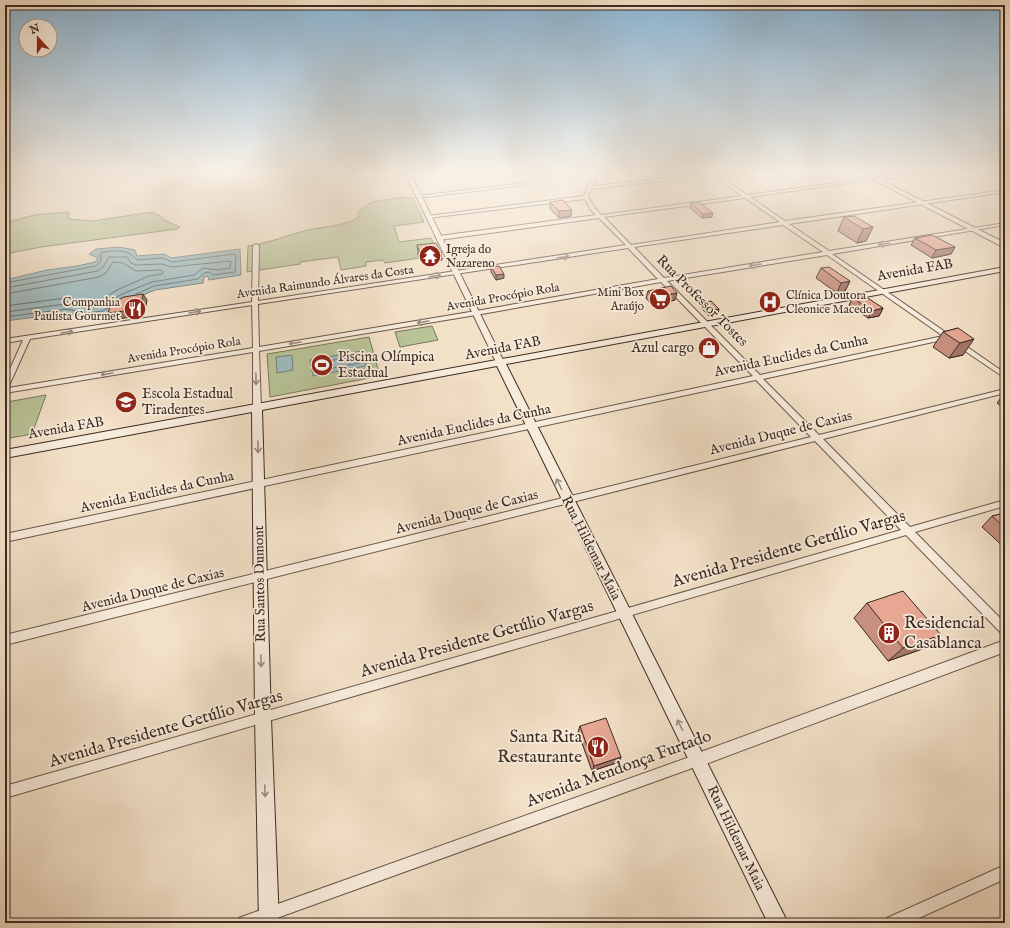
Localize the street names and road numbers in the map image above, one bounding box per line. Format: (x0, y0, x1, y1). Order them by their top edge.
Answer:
street label: Rua Professor Tostes (652, 251, 752, 351)
street label: Avenida FAB (875, 254, 954, 286)
street label: Avenida Raimundo Álvares da Costa (235, 261, 415, 302)
street label: Avenida Procópio Rola (444, 280, 562, 315)
street label: Avenida Euclides da Cunha (712, 331, 870, 381)
street label: Avenida FAB (463, 332, 542, 364)
street label: Avenida Procópio Rola (125, 334, 243, 368)
street label: Avenida Euclides da Cunha (395, 400, 553, 450)
street label: Avenida Duque de Caxias (707, 407, 854, 460)
street label: Avenida FAB (26, 412, 105, 444)
street label: Avenida Euclides da Cunha (78, 467, 236, 517)
street label: Avenida Duque de Caxias (393, 486, 540, 539)
street label: Rua Hildemar Maia (557, 493, 625, 604)
street label: Avenida Presidente Getúlio Vargas (669, 506, 908, 593)
street label: Rua Santos Dumont (250, 525, 270, 643)
street label: Avenida Duque de Caxias (79, 564, 226, 617)
street label: Avenida Presidente Getúlio Vargas (357, 596, 596, 683)
street label: Avenida Presidente Getúlio Vargas (46, 686, 285, 773)
street label: Avenida Mendonça Furtado (523, 726, 714, 813)
street label: Rua Hildemar Maia (703, 783, 770, 894)

